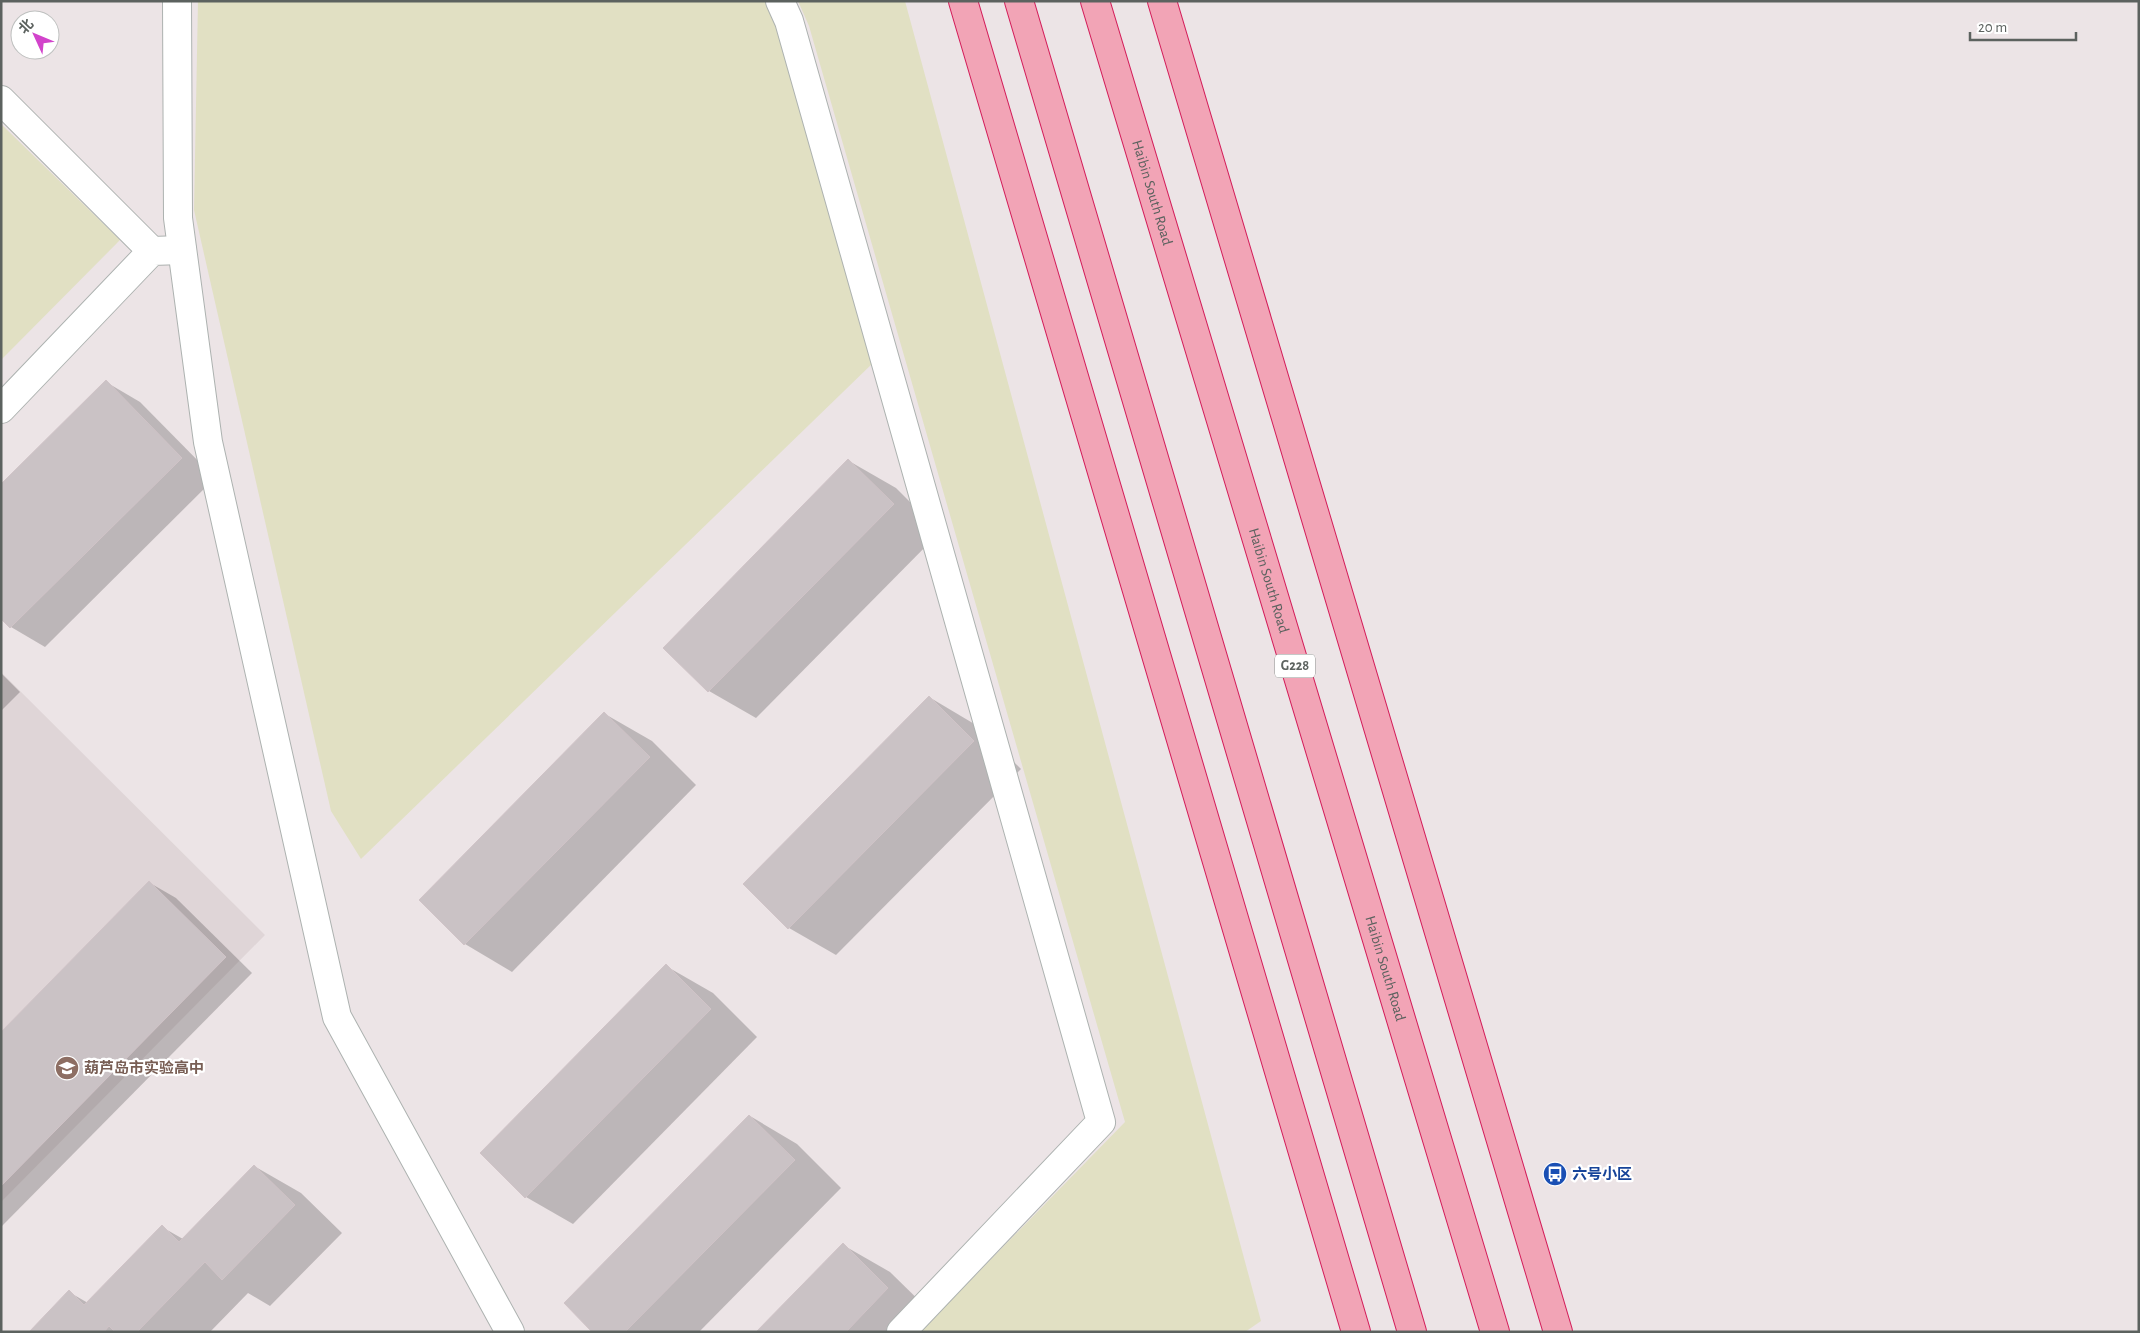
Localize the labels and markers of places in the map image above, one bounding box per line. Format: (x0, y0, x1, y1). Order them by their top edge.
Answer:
school or university icon: 葫芦岛市实验高中 (54, 1055, 80, 1081)
place label: 葫芦岛市实验高中 (84, 1059, 204, 1076)
bus stop icon: 六号小区 (1542, 1161, 1568, 1187)
place label: 六号小区 (1572, 1166, 1632, 1182)

